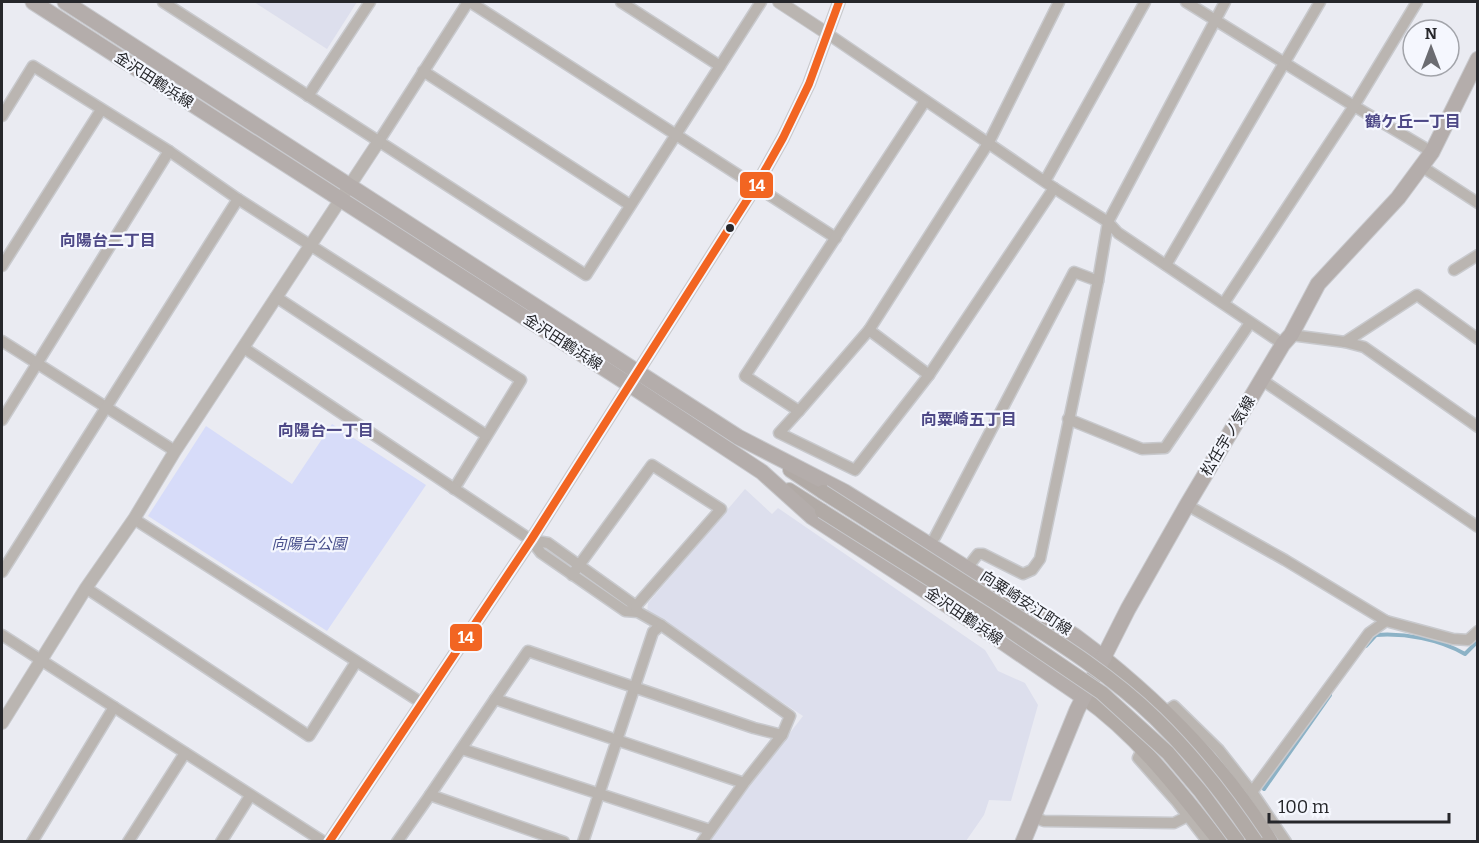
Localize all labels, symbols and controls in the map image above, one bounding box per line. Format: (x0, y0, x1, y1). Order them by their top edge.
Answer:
north arrow (1401, 18, 1461, 78)
text: N (1425, 24, 1437, 43)
street label: 金沢田鶴浜線 (111, 48, 197, 112)
district label: 鶴ケ丘一丁目 (1365, 112, 1461, 131)
line badge: 14 (739, 171, 774, 199)
text: 14 (749, 176, 766, 195)
unlabelled marker (724, 222, 736, 234)
district label: 向陽台二丁目 (60, 231, 156, 250)
street label: 金沢田鶴浜線 (520, 310, 606, 374)
street label: 松任宇ノ気線 (1197, 393, 1259, 479)
district label: 向粟崎五丁目 (921, 410, 1017, 429)
district label: 向陽台一丁目 (278, 421, 374, 440)
park label: 向陽台公園 (271, 535, 348, 553)
street label: 向粟崎安江町線 (977, 567, 1075, 639)
street label: 金沢田鶴浜線 (922, 583, 1006, 649)
line badge: 14 (449, 623, 483, 652)
text: 14 (458, 628, 475, 647)
scale bar (1269, 786, 1449, 824)
text: 100 m (1278, 796, 1329, 818)

